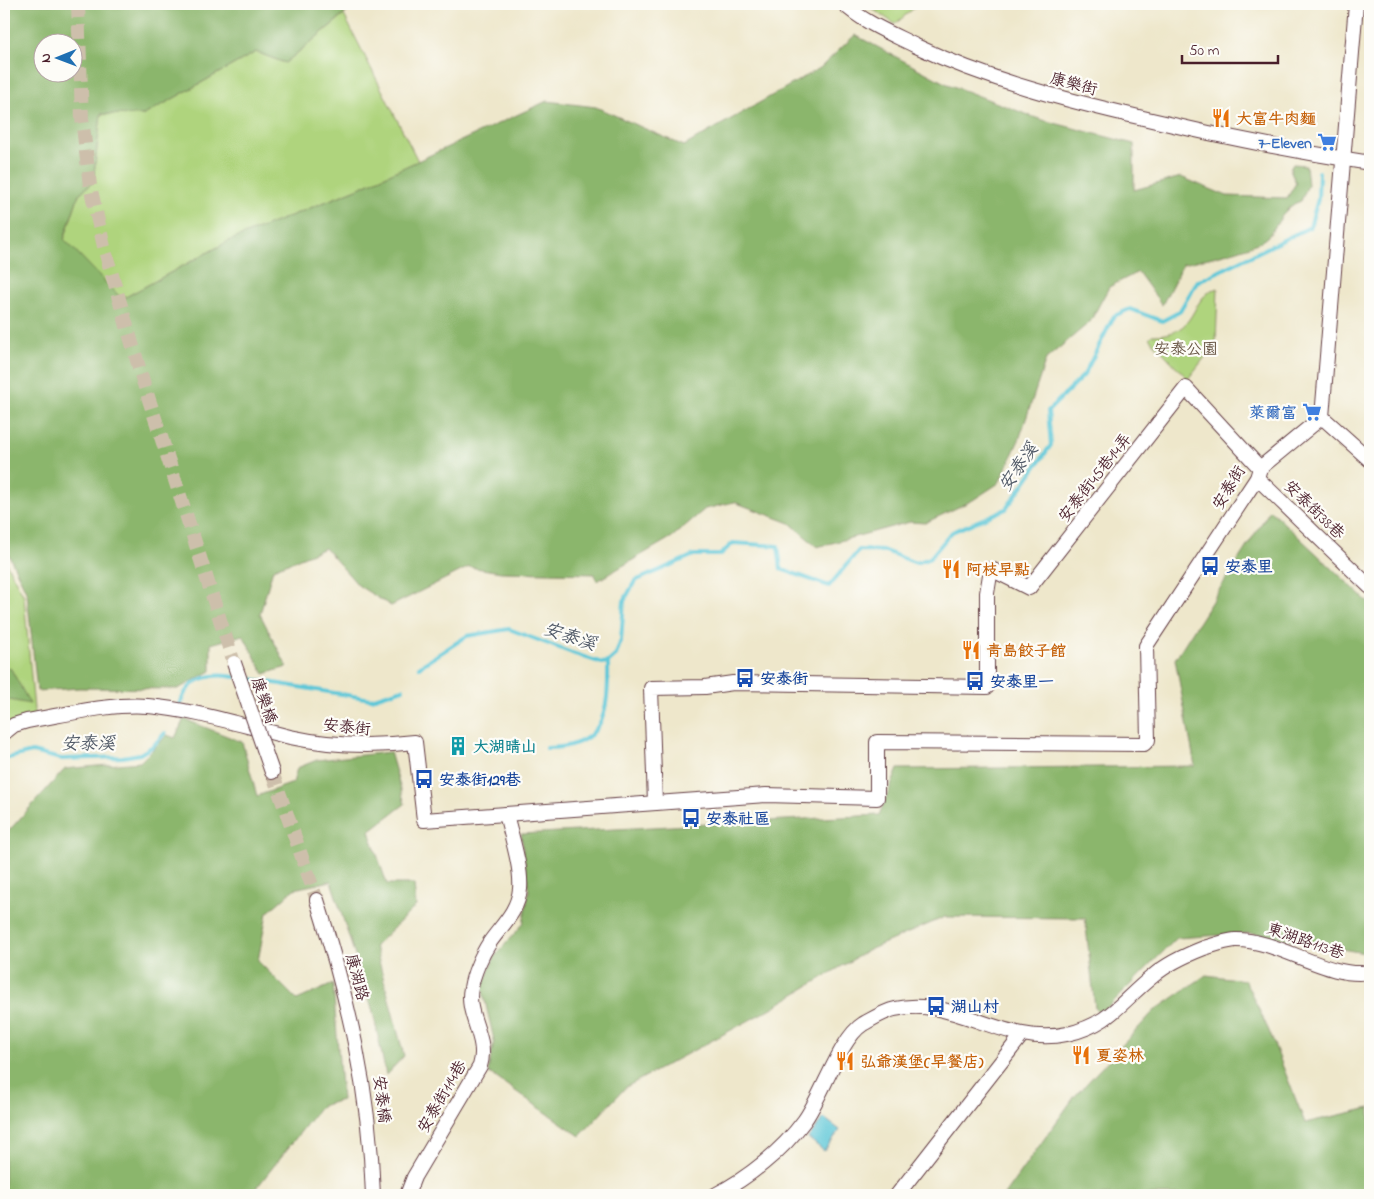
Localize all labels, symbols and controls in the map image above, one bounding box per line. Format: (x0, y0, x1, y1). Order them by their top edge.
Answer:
north arrow (32, 32, 82, 82)
scale bar (1182, 32, 1278, 64)
text: 50 m (1189, 40, 1220, 62)
text: N (36, 53, 57, 63)
street label: 康樂街 (1047, 67, 1100, 103)
restaurant icon: 大富牛肉麵 (1210, 107, 1232, 129)
place label: 大富牛肉麵 (1236, 108, 1316, 132)
supermarket icon: 7-Eleven (1316, 131, 1338, 153)
place label: 7-Eleven (1258, 132, 1312, 156)
park label: 安泰公園 (1154, 338, 1218, 362)
supermarket icon: 萊爾富 (1301, 401, 1323, 423)
place label: 萊爾富 (1249, 402, 1297, 426)
street label: 安泰街45巷14弄 (1053, 429, 1138, 528)
water label: 安泰溪 (994, 438, 1046, 498)
street label: 安泰街 (1207, 461, 1252, 515)
street label: 安泰街38巷 (1278, 475, 1350, 546)
bus stop icon: 安泰里 (1199, 555, 1221, 577)
place label: 安泰里 (1225, 556, 1273, 580)
restaurant icon: 阿枝早點 (940, 558, 962, 580)
place label: 阿枝早點 (966, 559, 1030, 583)
water label: 安泰溪 (540, 617, 600, 659)
restaurant icon: 青島餃子館 (960, 639, 982, 661)
place label: 青島餃子館 (986, 640, 1066, 664)
bus stop icon: 安泰街 (734, 667, 756, 689)
place label: 安泰街 (760, 668, 808, 692)
bus stop icon: 安泰里一 (964, 670, 986, 692)
place label: 安泰里一 (990, 671, 1054, 695)
street label: 康樂橋 (244, 674, 282, 727)
street label: 安泰街 (322, 714, 372, 742)
water label: 安泰溪 (61, 732, 116, 758)
building icon: 大湖晴山 (447, 735, 469, 757)
place label: 大湖晴山 (473, 736, 537, 760)
bus stop icon: 安泰街129巷 (413, 768, 435, 790)
place label: 安泰街129巷 (439, 769, 522, 793)
bus stop icon: 安泰社區 (680, 807, 702, 829)
place label: 安泰社區 (706, 808, 770, 832)
street label: 東湖路113巷 (1263, 917, 1347, 966)
street label: 康湖路 (338, 951, 374, 1004)
bus stop icon: 湖山村 (925, 995, 947, 1017)
place label: 湖山村 (951, 996, 999, 1020)
restaurant icon: 夏姿林 (1070, 1044, 1092, 1066)
place label: 夏姿林 (1096, 1045, 1144, 1069)
restaurant icon: 弘爺漢堡(早餐店) (834, 1050, 856, 1072)
place label: 弘爺漢堡(早餐店) (860, 1051, 984, 1075)
street label: 安泰街114巷 (412, 1056, 473, 1138)
street label: 安泰橋 (366, 1074, 396, 1125)

